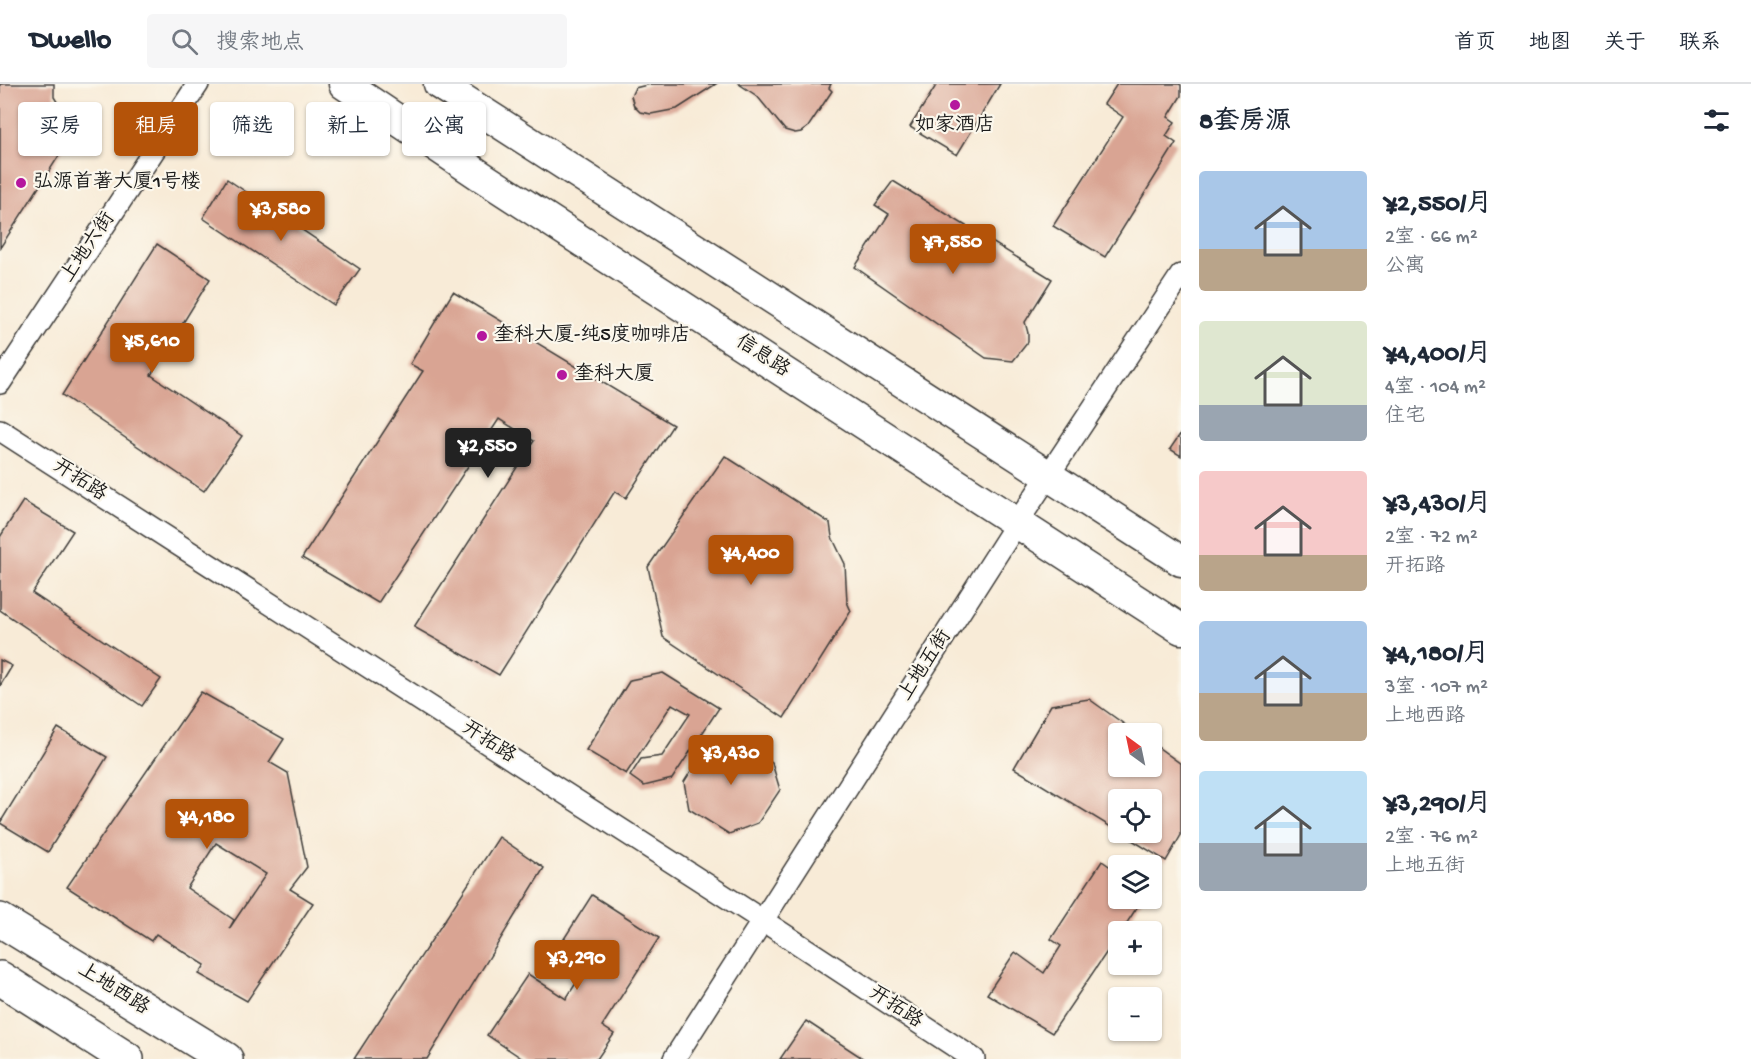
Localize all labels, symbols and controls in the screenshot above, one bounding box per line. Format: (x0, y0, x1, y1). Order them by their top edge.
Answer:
search box (147, 14, 567, 68)
text: Dwello (30, 25, 111, 58)
icon: search (168, 25, 201, 58)
text: 搜索地点 (216, 31, 304, 57)
text: 首页 (1454, 32, 1496, 57)
text: 地图 (1529, 32, 1571, 57)
text: 关于 (1604, 32, 1646, 57)
text: 联系 (1679, 32, 1721, 57)
marker: 如家酒店 (948, 98, 962, 112)
chip: 买房 (18, 102, 102, 156)
chip: 租房 (114, 102, 198, 156)
chip: 筛选 (210, 102, 294, 156)
chip: 新上 (306, 102, 390, 156)
chip: 公寓 (402, 102, 486, 156)
icon: filters (1700, 104, 1733, 137)
text: 8套房源 (1199, 108, 1291, 139)
place label: 如家酒店 (915, 113, 995, 138)
place label: 弘源首著大厦1号楼 (33, 170, 201, 195)
marker: 弘源首著大厦1号楼 (14, 176, 28, 190)
text: ¥2,550/月 (1385, 190, 1492, 221)
pin: ¥3,580 (232, 191, 330, 242)
icon: home (1247, 195, 1319, 267)
text: ¥3,580 (252, 199, 310, 222)
street label: 上地六街 (56, 208, 121, 288)
pin: ¥7,550 (904, 224, 1002, 275)
text: 2室 · 66 m² (1385, 227, 1478, 250)
text: ¥7,550 (924, 232, 982, 255)
text: 公寓 (1385, 256, 1425, 279)
pin: ¥5,610 (103, 323, 201, 374)
place label: 奎科大厦-纯5度咖啡店 (494, 323, 691, 348)
marker: 奎科大厦-纯5度咖啡店 (475, 329, 489, 343)
street label: 信息路 (731, 329, 795, 384)
text: ¥5,610 (124, 331, 180, 354)
text: ¥4,400/月 (1385, 340, 1492, 371)
icon: home (1247, 345, 1319, 417)
place label: 奎科大厦 (574, 362, 654, 387)
marker: 奎科大厦 (555, 368, 569, 382)
text: 4室 · 104 m² (1385, 377, 1486, 400)
text: 住宅 (1385, 406, 1425, 429)
pin: ¥2,550 (439, 428, 537, 479)
text: ¥2,550 (459, 436, 517, 459)
street label: 开拓路 (48, 453, 112, 508)
text: ¥3,430/月 (1385, 490, 1492, 521)
icon: home (1247, 495, 1319, 567)
text: 2室 · 72 m² (1385, 527, 1478, 550)
pin: ¥4,400 (702, 535, 800, 586)
text: ¥4,400 (722, 543, 780, 566)
text: 开拓路 (1385, 556, 1445, 579)
street label: 上地五街 (894, 626, 957, 706)
text: ¥4,180/月 (1385, 640, 1489, 671)
icon: home (1247, 645, 1319, 717)
text: 3室 · 107 m² (1385, 677, 1488, 700)
text: 上地西路 (1385, 706, 1465, 729)
street label: 开拓路 (457, 715, 521, 770)
north arrow (1108, 723, 1162, 777)
map controls (1108, 723, 1162, 1041)
pin: ¥3,430 (682, 735, 780, 786)
text: ¥3,430 (702, 743, 760, 766)
button: locate (1108, 789, 1162, 843)
text: ¥3,290/月 (1385, 790, 1492, 821)
icon: home (1247, 795, 1319, 867)
pin: ¥4,180 (158, 799, 256, 850)
text: ¥4,180 (179, 807, 235, 830)
text: 2室 · 76 m² (1385, 827, 1478, 850)
button: layers (1108, 855, 1162, 909)
text: 上地五街 (1385, 856, 1465, 879)
button: + (1108, 921, 1162, 975)
pin: ¥3,290 (528, 940, 626, 991)
text: ¥3,290 (548, 948, 606, 971)
street label: 上地西路 (73, 957, 155, 1021)
street label: 开拓路 (864, 980, 928, 1035)
button: − (1108, 987, 1162, 1041)

